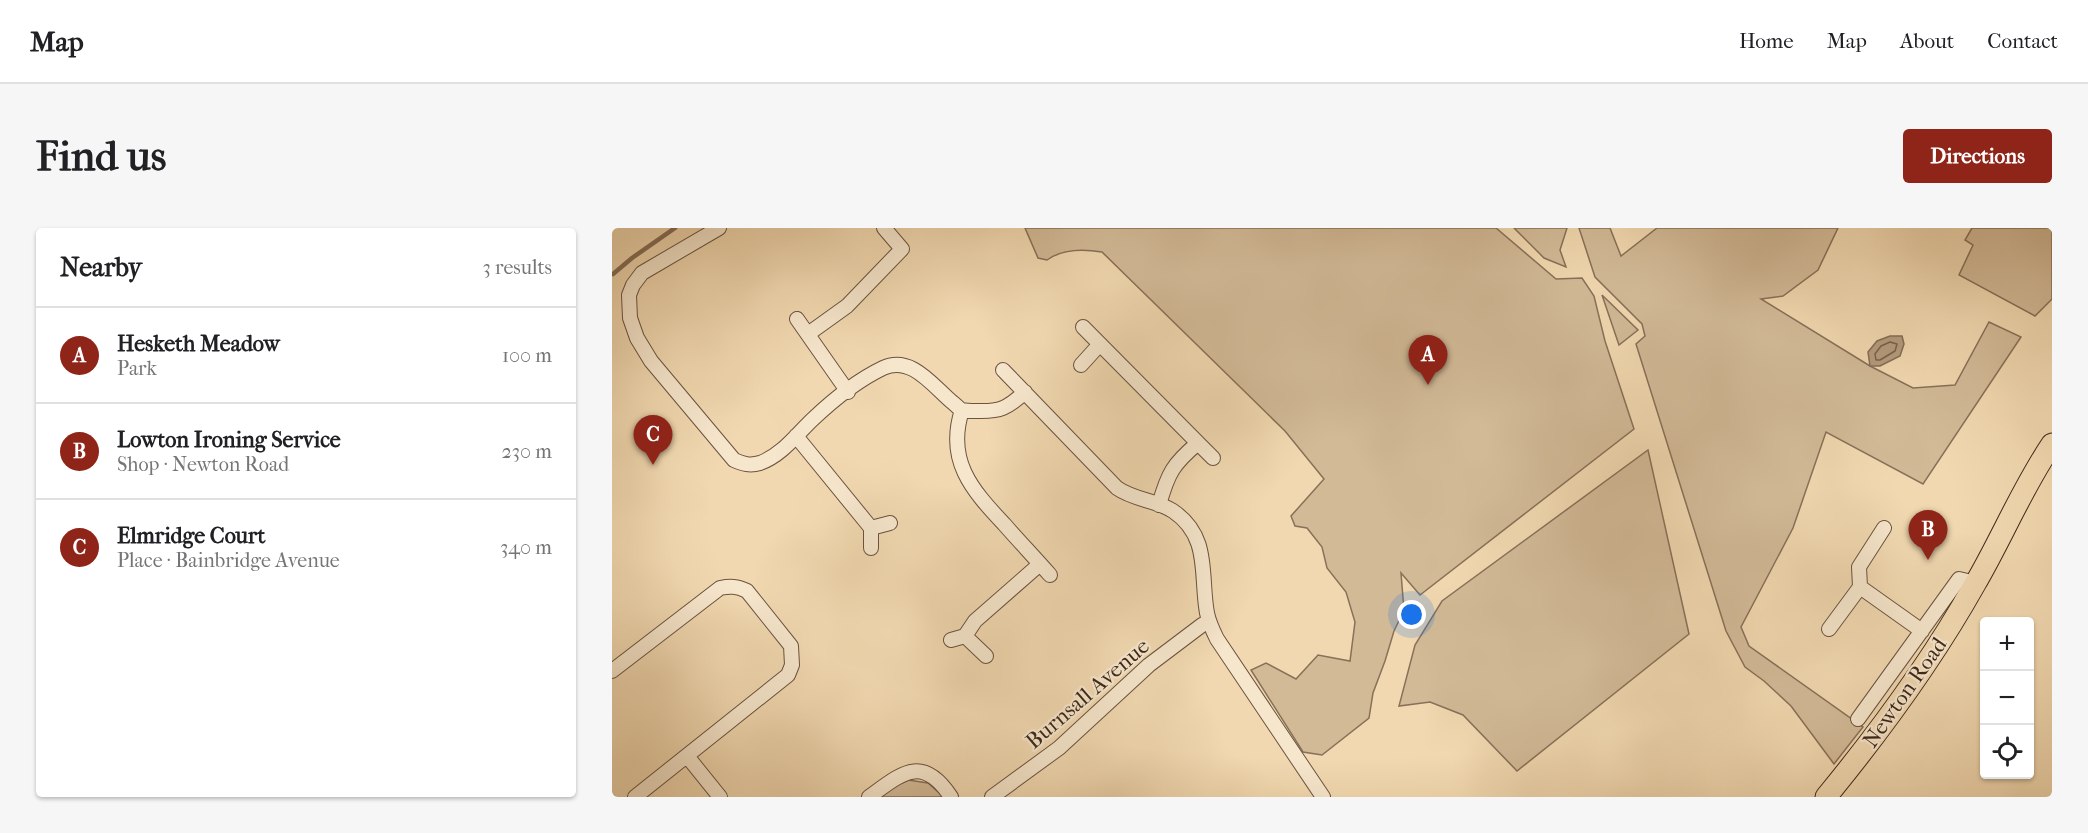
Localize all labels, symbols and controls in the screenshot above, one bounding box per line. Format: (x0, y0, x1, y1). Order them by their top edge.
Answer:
text: Map (30, 25, 84, 58)
text: Home (1739, 29, 1794, 53)
text: Map (1827, 29, 1867, 53)
text: About (1900, 29, 1954, 53)
text: Contact (1987, 29, 2058, 53)
button: Directions (1903, 129, 2052, 183)
text: Find us (36, 132, 166, 181)
text: Nearby (60, 252, 142, 283)
text: 3 results (483, 256, 552, 279)
text: Hesketh Meadow (117, 331, 280, 357)
pin: A (1408, 336, 1448, 385)
text: A (73, 344, 86, 367)
text: 100 m (502, 344, 552, 367)
text: Park (117, 357, 157, 380)
pin: C (634, 416, 672, 465)
text: Lowton Ironing Service (117, 427, 341, 453)
text: B (73, 440, 86, 463)
text: 230 m (502, 440, 552, 463)
text: Shop · Newton Road (117, 453, 289, 476)
pin: B (1908, 510, 1948, 560)
text: Elmridge Court (117, 523, 265, 549)
text: C (73, 536, 86, 559)
text: 340 m (500, 536, 552, 559)
text: Place · Bainbridge Avenue (117, 549, 340, 572)
your location (1397, 600, 1426, 629)
map controls (1980, 617, 2034, 779)
button: + (1980, 617, 2034, 671)
street label: Newton Road (1857, 632, 1953, 753)
street label: Burnsall Avenue (1021, 633, 1155, 754)
button: − (1980, 671, 2034, 725)
button: locate (1980, 725, 2034, 779)

